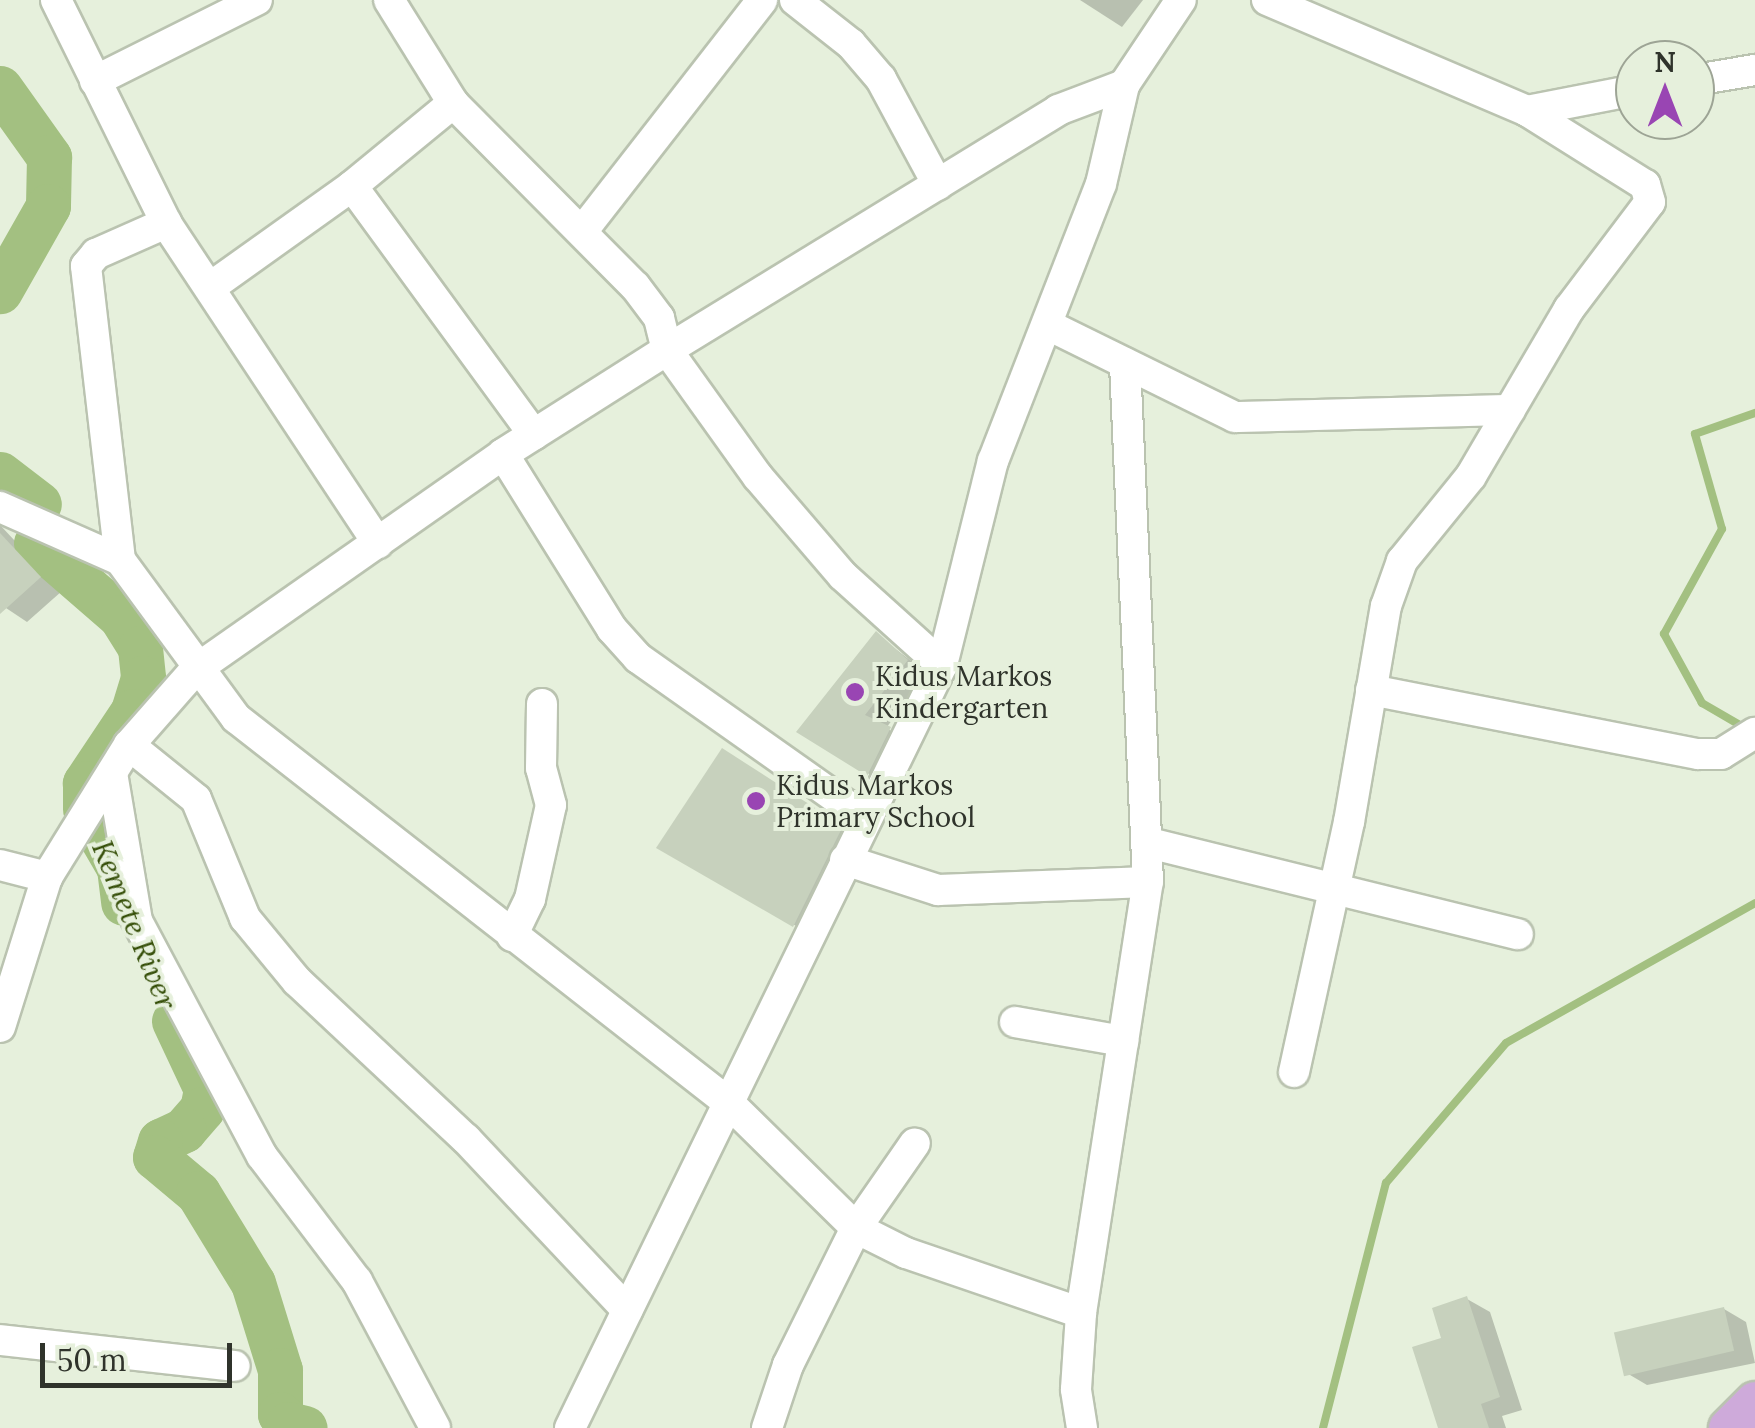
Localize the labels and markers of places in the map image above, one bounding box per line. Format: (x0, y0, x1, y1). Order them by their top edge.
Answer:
place label: Kidus Markos Kindergarten (875, 659, 1052, 725)
marker: Kidus Markos Kindergarten (844, 681, 866, 703)
place label: Kidus Markos Primary School (776, 768, 975, 834)
marker: Kidus Markos Primary School (745, 790, 767, 812)

